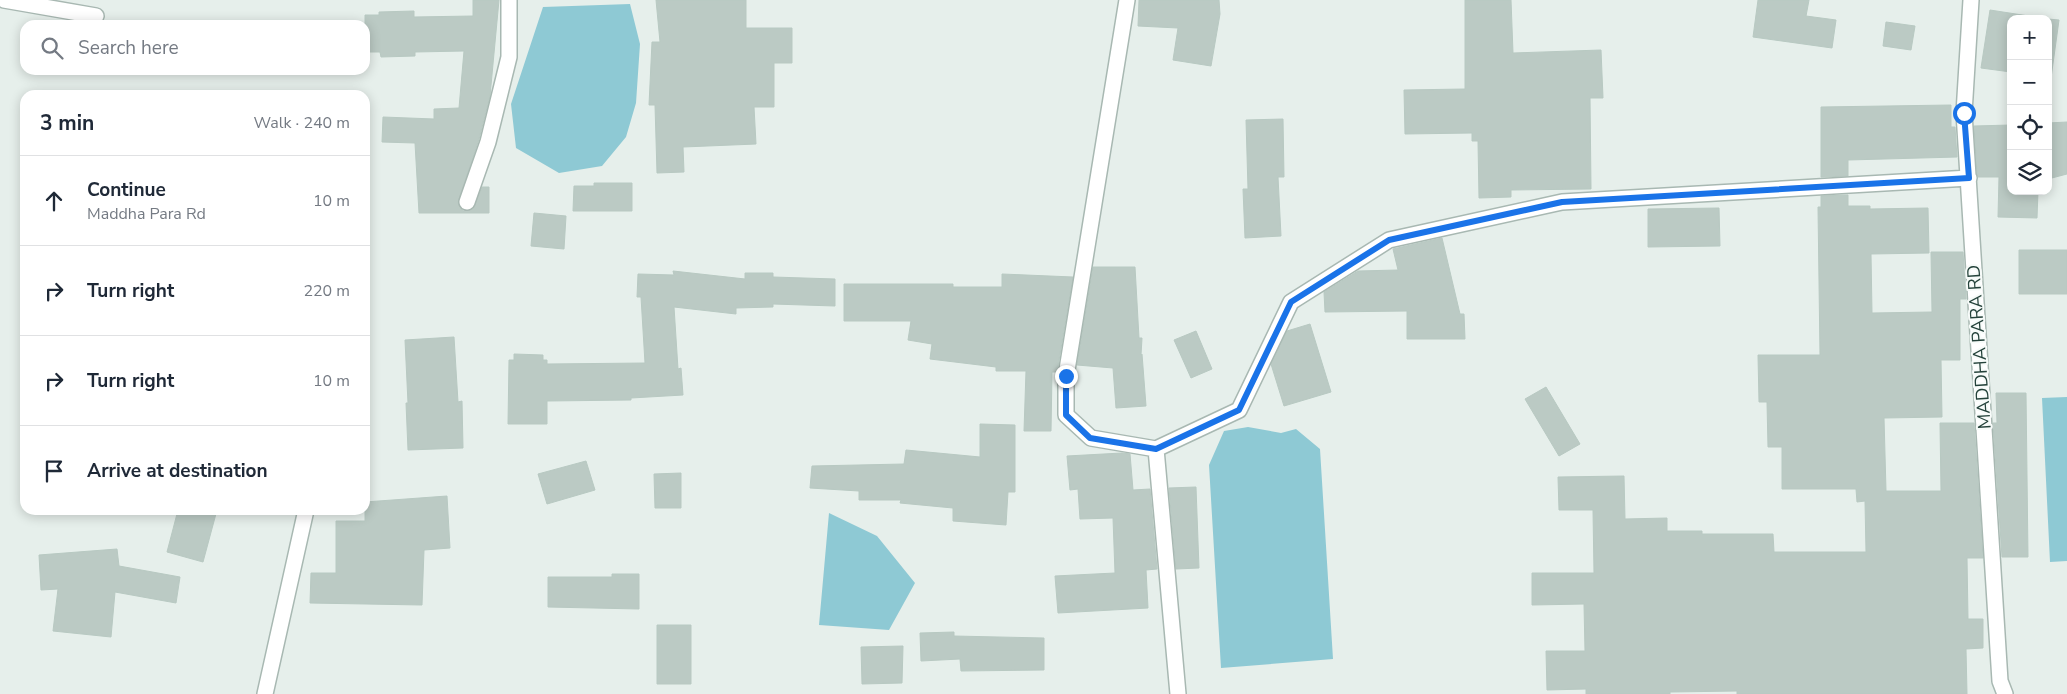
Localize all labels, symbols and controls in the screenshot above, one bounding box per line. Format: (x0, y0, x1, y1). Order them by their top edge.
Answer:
map controls (2007, 15, 2052, 195)
button: + (2007, 15, 2052, 60)
search box (20, 20, 370, 75)
icon: search (38, 34, 66, 62)
text: Search here (78, 35, 179, 61)
button: − (2007, 60, 2052, 105)
route start (1953, 102, 1976, 125)
button: locate (2007, 105, 2052, 150)
text: 3 min (40, 109, 94, 137)
text: Walk · 240 m (254, 112, 350, 134)
button: layers (2007, 150, 2052, 195)
text: Continue (87, 177, 166, 203)
icon: ahead (40, 187, 68, 215)
text: 10 m (313, 190, 350, 212)
text: Maddha Para Rd (87, 203, 206, 225)
street label: MADDHA PARA RD (1961, 264, 1997, 430)
icon: right (40, 277, 68, 305)
text: Turn right (87, 278, 174, 304)
text: 220 m (303, 280, 350, 302)
route end (1055, 365, 1078, 388)
icon: right (40, 367, 68, 395)
text: Turn right (87, 368, 174, 394)
text: 10 m (313, 370, 350, 392)
icon: arrive (40, 457, 68, 485)
text: Arrive at destination (87, 458, 268, 484)

